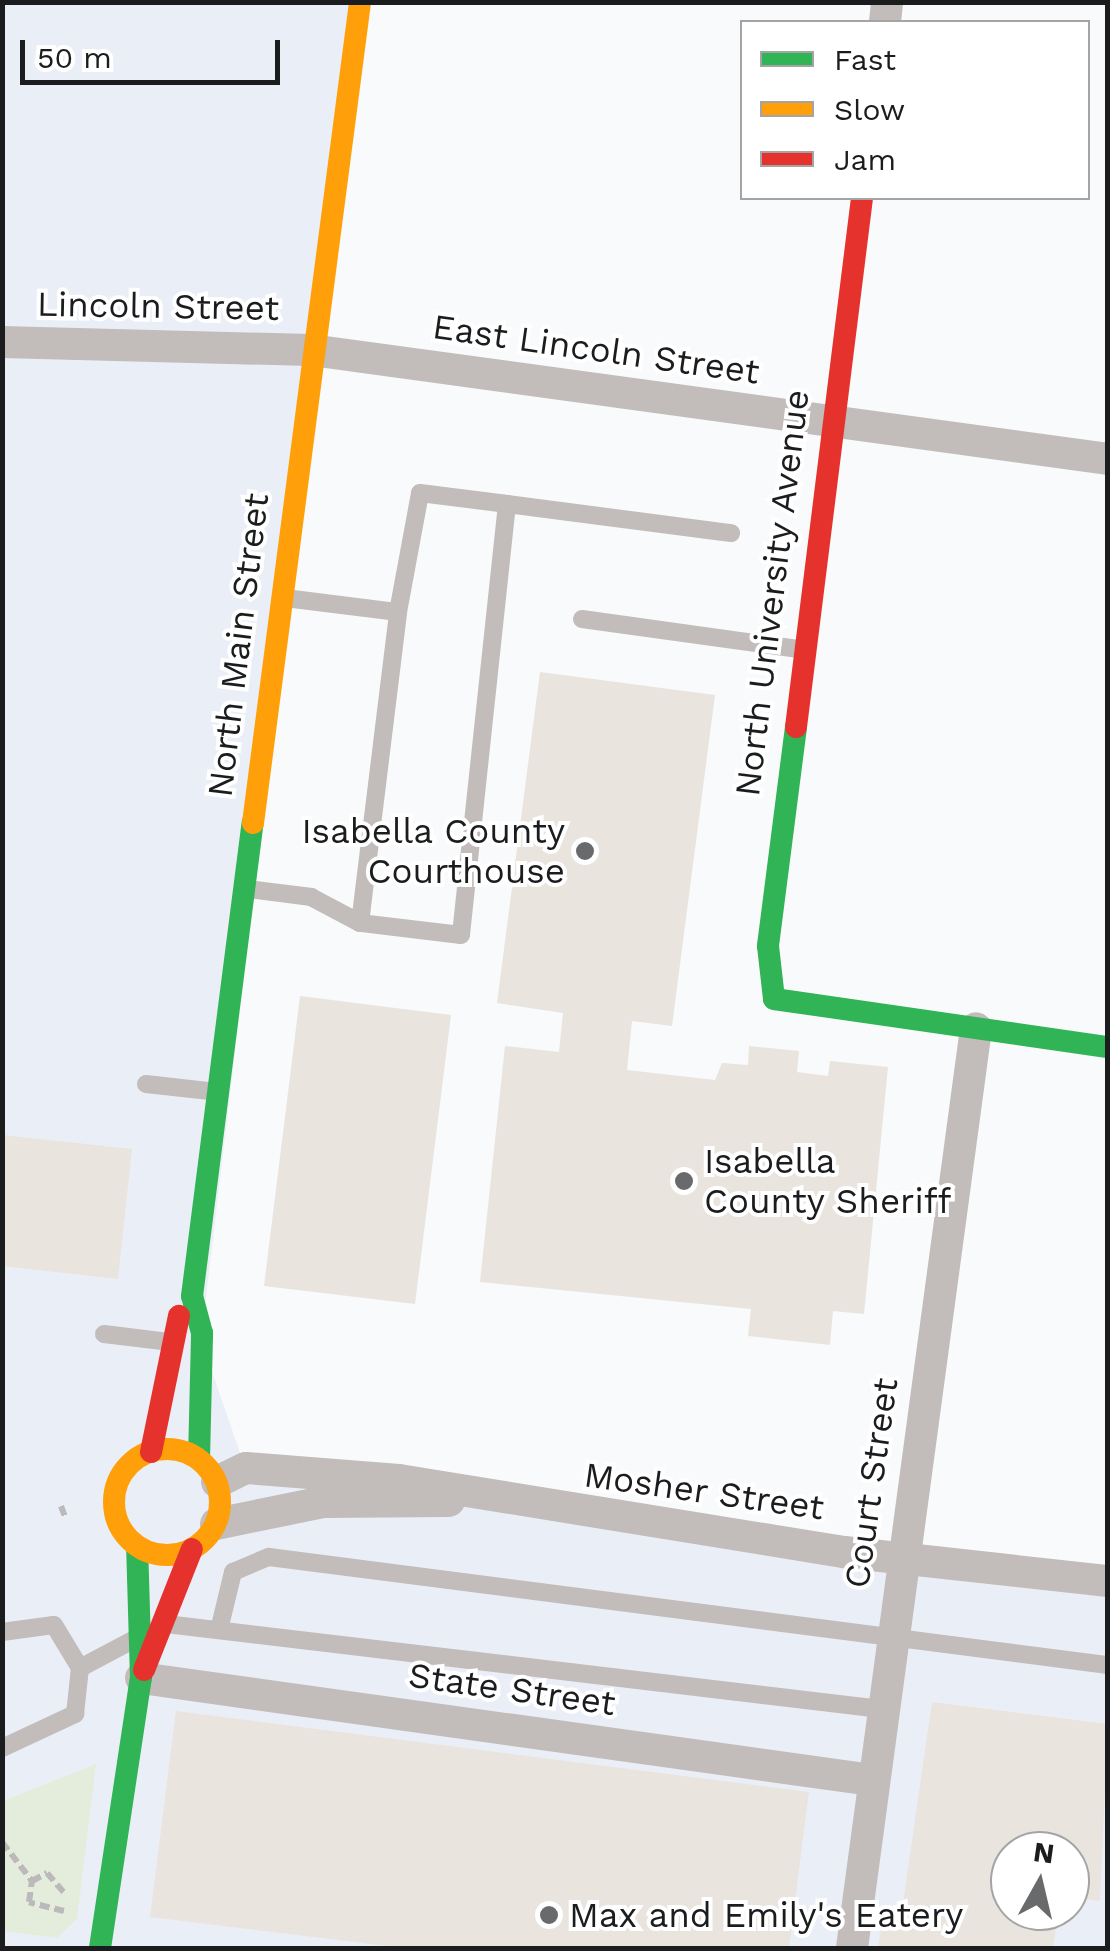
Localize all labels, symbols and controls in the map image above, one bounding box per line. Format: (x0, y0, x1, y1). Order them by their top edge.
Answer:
scale bar (25, 20, 285, 82)
legend (740, 20, 1090, 200)
text: 50 m (37, 40, 112, 75)
text: Fast (834, 42, 896, 77)
text: Slow (834, 92, 905, 127)
text: Jam (834, 142, 896, 177)
street label: Lincoln Street (37, 283, 279, 329)
street label: East Lincoln Street (430, 305, 762, 393)
street label: North University Avenue (726, 386, 818, 800)
street label: North Main Street (199, 491, 277, 799)
place label: Isabella County Courthouse (301, 810, 565, 892)
marker: Isabella County Courthouse (574, 840, 596, 862)
place label: Isabella County Sheriff (704, 1140, 952, 1222)
marker: Isabella County Sheriff (673, 1170, 695, 1192)
street label: Court Street (835, 1375, 907, 1591)
street label: Mosher Street (581, 1453, 827, 1529)
street label: State Street (406, 1654, 618, 1724)
north arrow (990, 1831, 1090, 1931)
text: N (1031, 1835, 1057, 1871)
place label: Max and Emily's Eatery (569, 1894, 964, 1936)
marker: Max and Emily's Eatery (538, 1904, 560, 1926)

